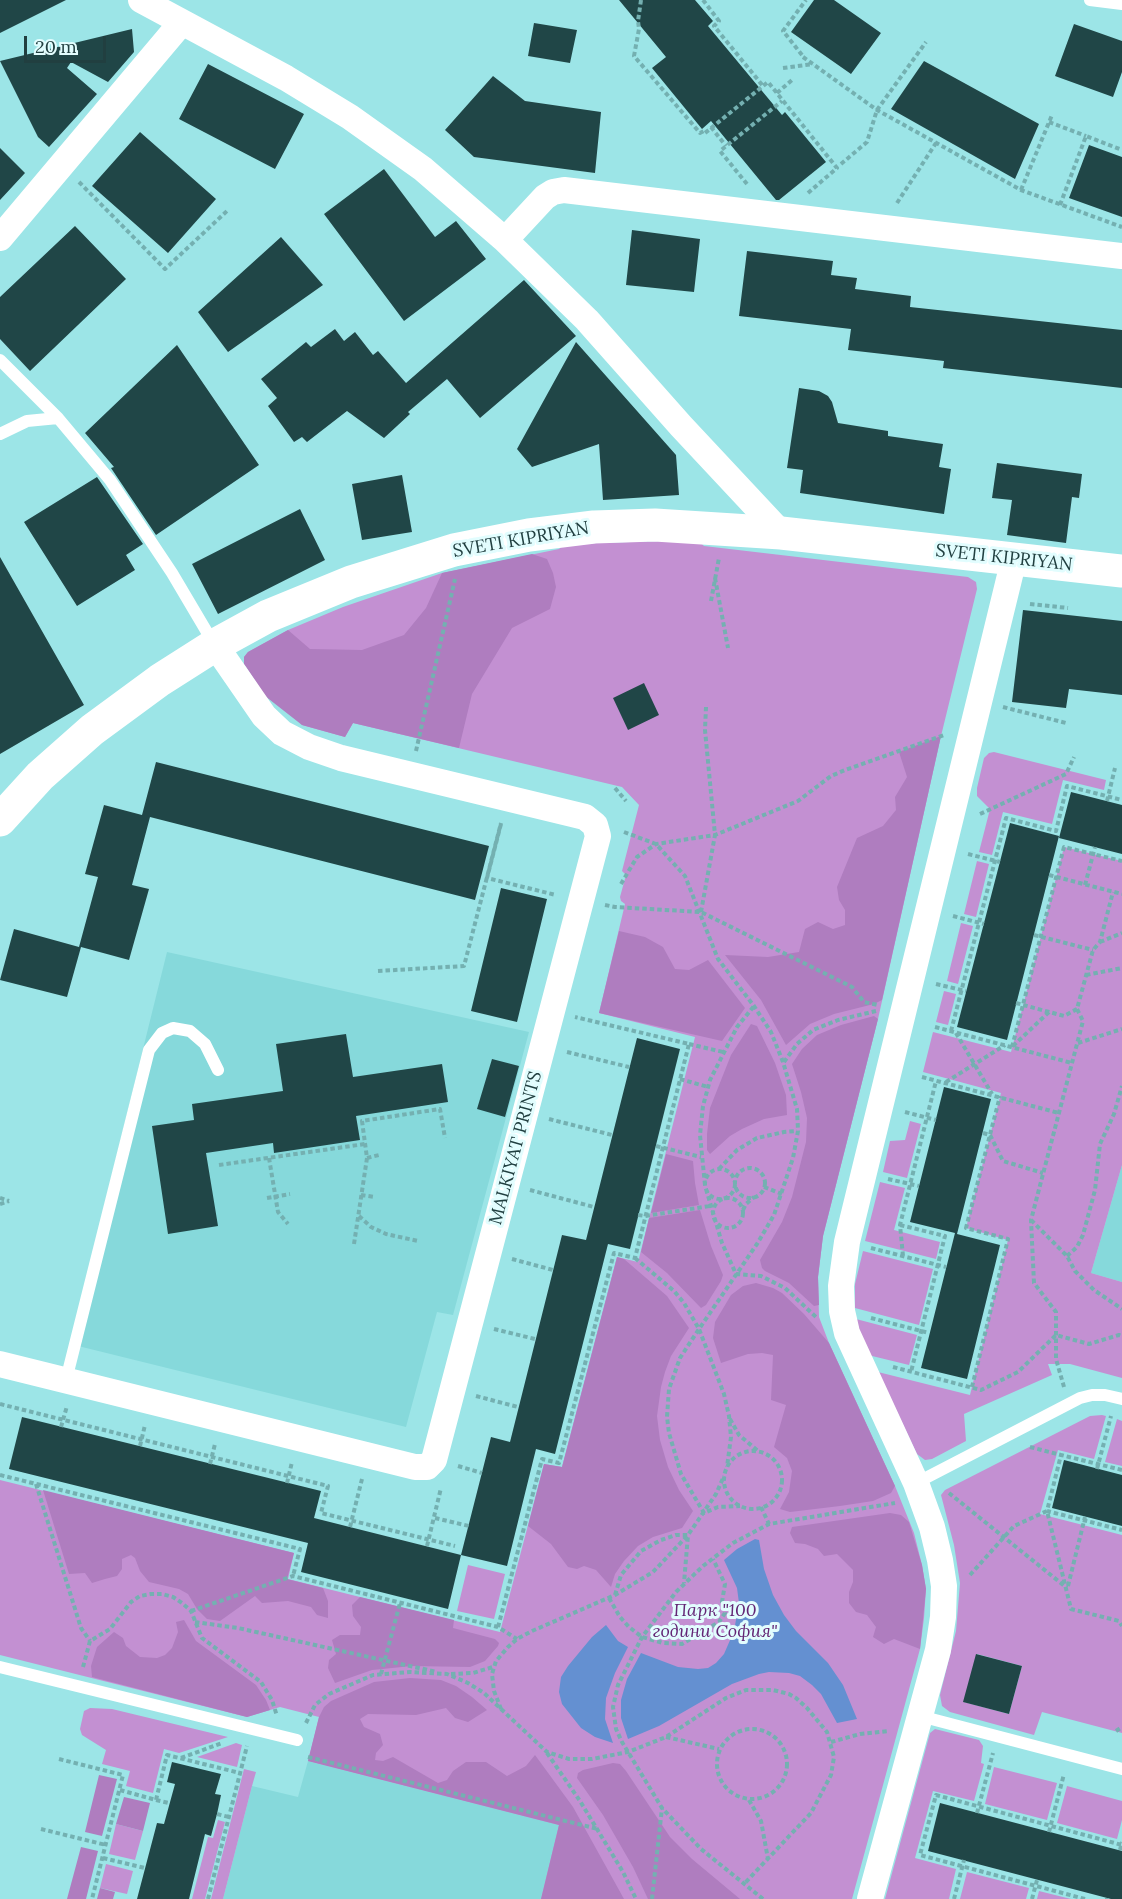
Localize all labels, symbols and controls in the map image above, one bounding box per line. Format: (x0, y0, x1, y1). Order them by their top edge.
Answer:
scale bar (27, 24, 110, 62)
text: 20 m (35, 35, 77, 58)
street label: SVETI KIPRIYAN (451, 517, 591, 563)
street label: SVETI KIPRIYAN (934, 540, 1074, 576)
street label: MALKIYAT PRINTS (485, 1069, 547, 1227)
park label: Парк "100 години София" (652, 1600, 778, 1642)

